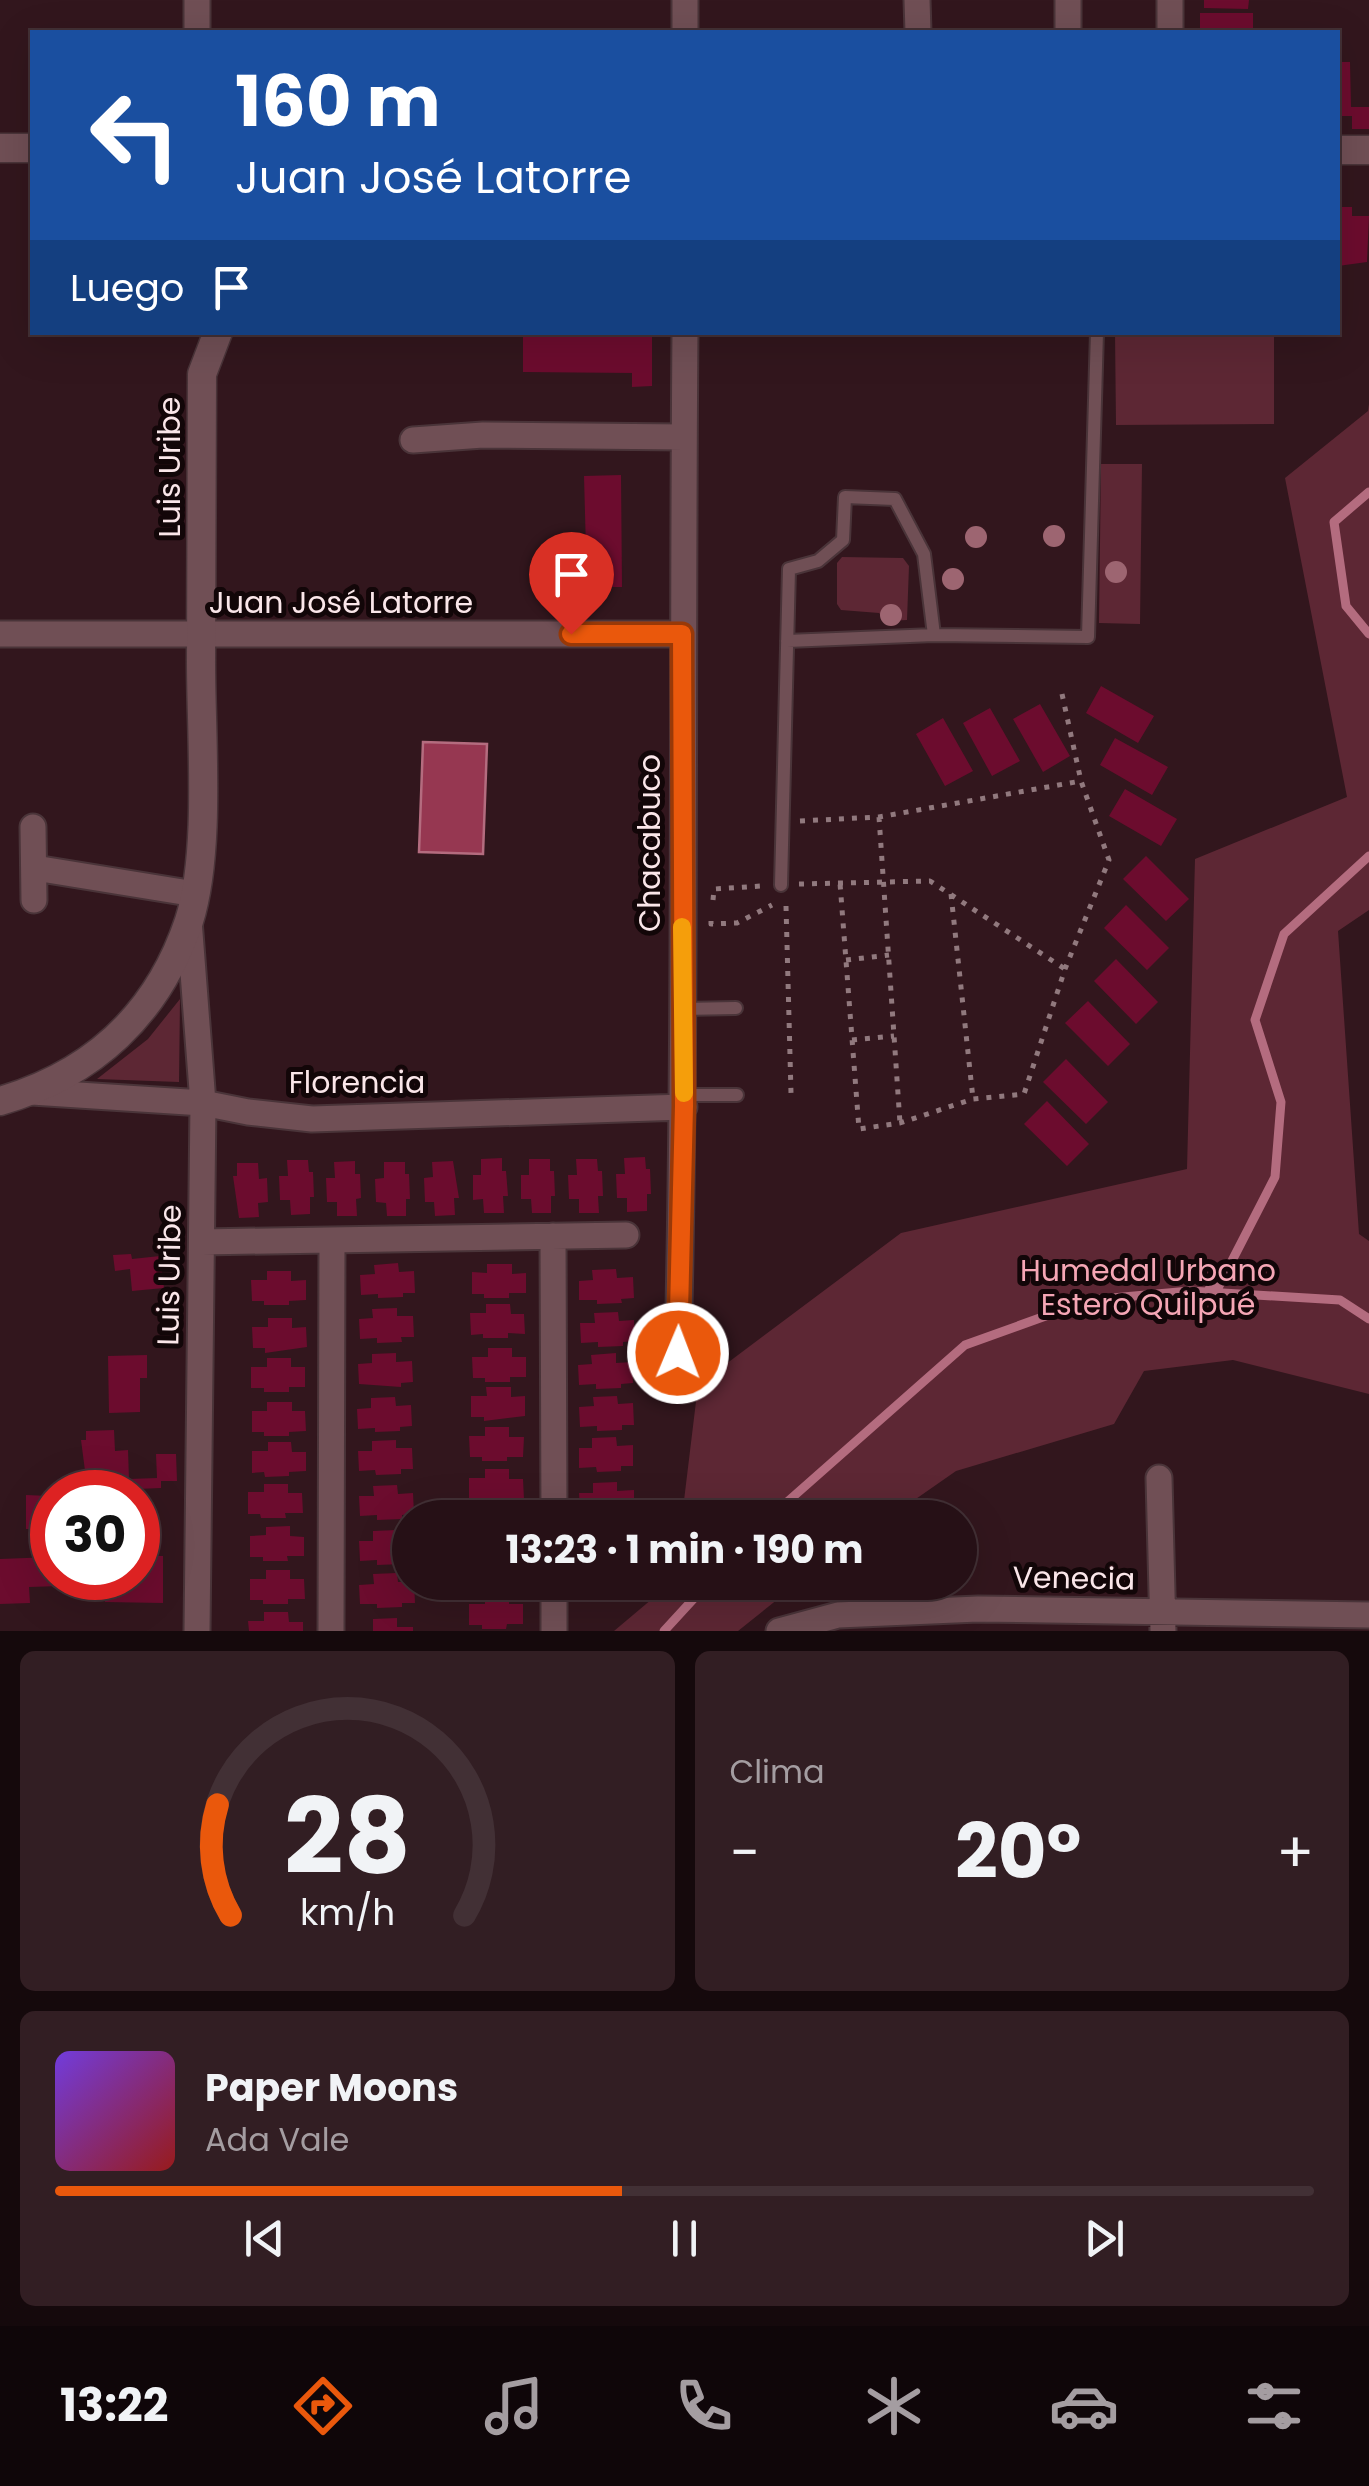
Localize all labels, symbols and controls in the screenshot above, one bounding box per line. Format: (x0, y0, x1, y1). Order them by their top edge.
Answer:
text: 160 m (235, 52, 441, 151)
icon: left (70, 70, 200, 200)
text: Juan José Latorre (235, 146, 631, 209)
icon: arrive (204, 260, 259, 315)
text: Luego (70, 261, 184, 314)
street label: Luis Uribe (148, 397, 191, 537)
pin (529, 532, 614, 635)
icon: arrive (544, 547, 599, 602)
street label: Juan José Latorre (209, 581, 473, 624)
street label: Chacabuco (628, 754, 671, 932)
street label: Florencia (289, 1061, 425, 1104)
street label: Luis Uribe (146, 1204, 192, 1346)
park label: Humedal Urbano Estero Quilpué (1020, 1249, 1276, 1326)
position arrow (626, 1301, 730, 1405)
speed limit sign: 30 (30, 1470, 160, 1600)
text: 13:23 · 1 min · 190 m (506, 1523, 863, 1576)
street label: Venecia (1012, 1555, 1136, 1601)
text: Clima (730, 1749, 825, 1794)
text: 28 (284, 1764, 411, 1909)
text: 20° (955, 1799, 1081, 1904)
text: − (730, 1814, 760, 1891)
text: + (1276, 1814, 1314, 1891)
text: km/h (300, 1887, 395, 1938)
text: Paper Moons (205, 2061, 458, 2114)
text: Ada Vale (205, 2117, 349, 2162)
icon: previous (237, 2211, 292, 2266)
icon: pause (657, 2211, 712, 2266)
icon: next (1077, 2211, 1132, 2266)
icon: directions (288, 2371, 358, 2441)
icon: music (479, 2371, 549, 2441)
icon: phone (669, 2371, 739, 2441)
icon: climate (859, 2371, 929, 2441)
icon: car (1049, 2371, 1119, 2441)
icon: filters (1239, 2371, 1309, 2441)
text: 13:22 (60, 2374, 168, 2437)

